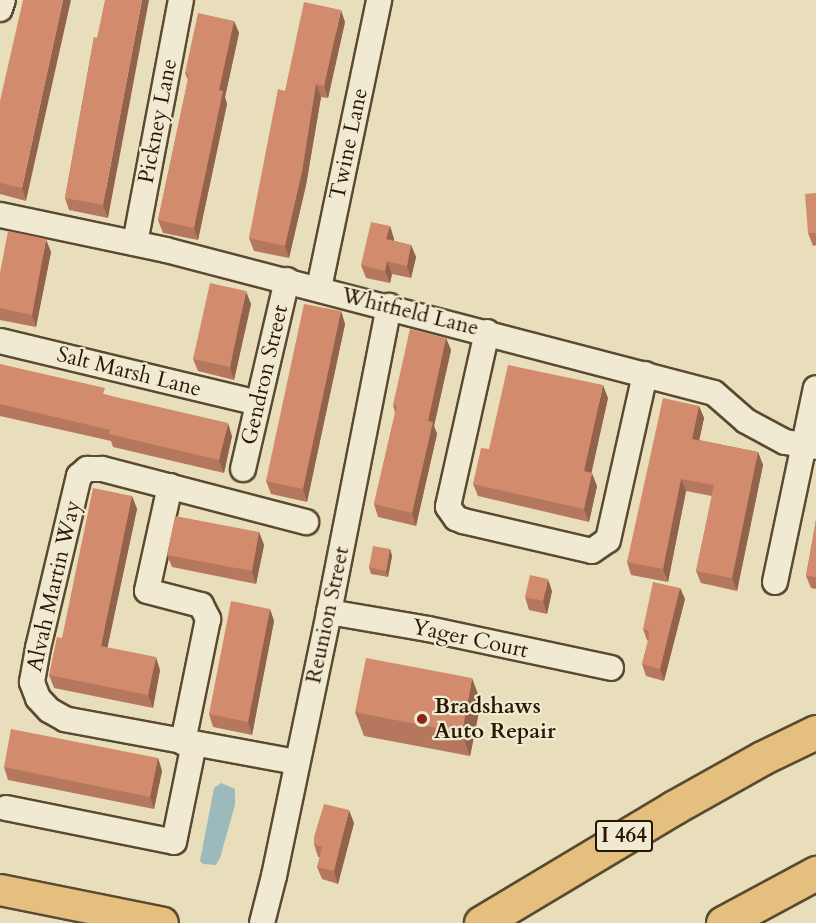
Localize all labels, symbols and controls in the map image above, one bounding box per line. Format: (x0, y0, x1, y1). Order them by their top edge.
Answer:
street label: Pickney Lane (133, 56, 183, 186)
street label: Twine Lane (324, 86, 374, 202)
street label: Whitfield Lane (339, 282, 481, 342)
street label: Gendron Street (236, 302, 294, 448)
street label: Salt Marsh Lane (54, 341, 204, 403)
street label: Alvah Martin Way (21, 498, 87, 674)
street label: Reunion Street (301, 544, 355, 686)
street label: Yager Court (410, 614, 530, 664)
place label: Bradshaws Auto Repair (434, 693, 556, 744)
marker: Bradshaws Auto Repair (415, 712, 429, 726)
road number: I 464 (594, 818, 654, 854)

